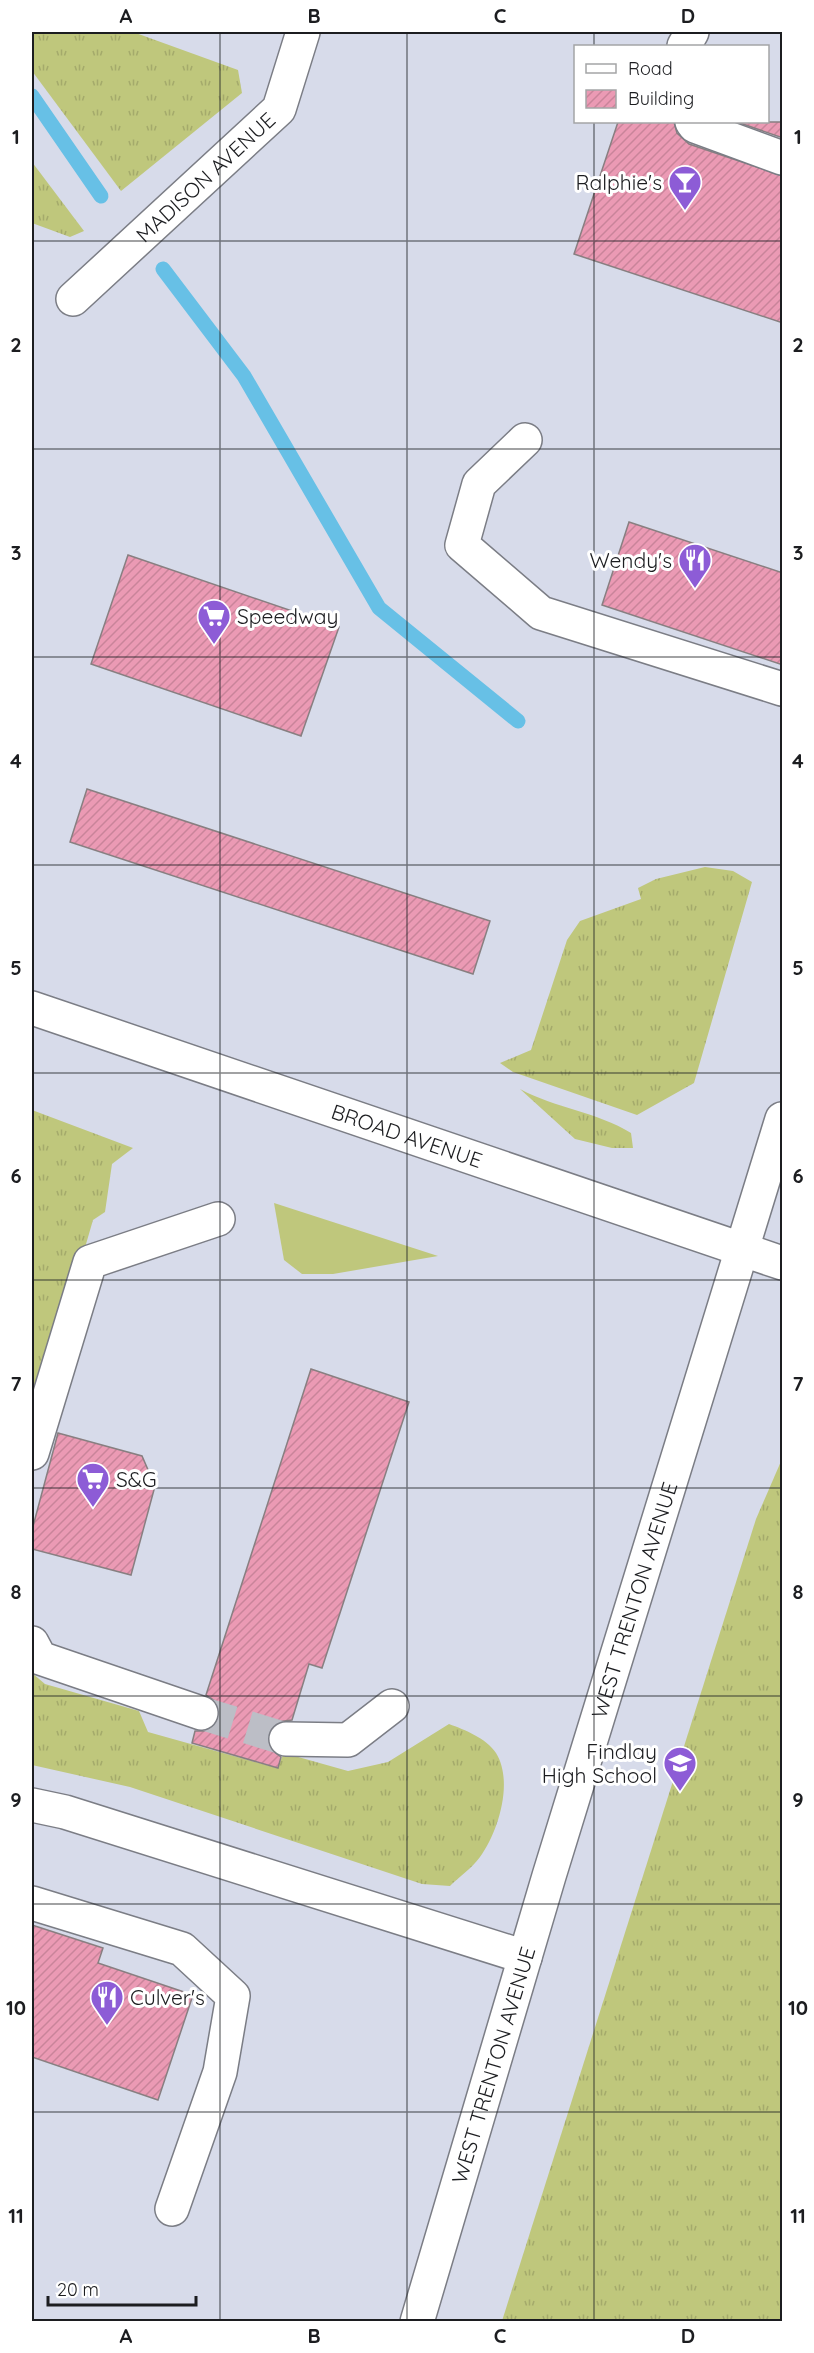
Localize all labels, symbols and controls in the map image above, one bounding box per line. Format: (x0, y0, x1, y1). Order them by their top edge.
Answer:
text: A (120, 3, 133, 28)
text: B (307, 3, 321, 28)
text: C (494, 3, 507, 28)
text: D (681, 3, 695, 28)
legend (574, 45, 769, 123)
text: Road (628, 57, 673, 80)
text: Building (628, 87, 694, 110)
street label: MADISON AVENUE (130, 106, 280, 248)
text: 1 (12, 124, 20, 149)
text: 1 (794, 124, 802, 149)
bar icon: Ralphie's (667, 164, 703, 211)
place label: Ralphie's (575, 169, 662, 195)
text: 2 (10, 332, 22, 357)
text: 2 (792, 332, 804, 357)
text: 3 (11, 540, 21, 565)
text: 3 (793, 540, 803, 565)
restaurant icon: Wendy's (677, 542, 713, 589)
place label: Wendy's (589, 547, 672, 573)
supermarket icon: Speedway (196, 598, 232, 645)
place label: Speedway (237, 603, 339, 629)
text: 4 (10, 748, 22, 773)
text: 4 (792, 748, 804, 773)
text: 5 (10, 955, 22, 980)
text: 5 (792, 955, 804, 980)
street label: BROAD AVENUE (328, 1098, 486, 1173)
text: 6 (10, 1163, 22, 1188)
text: 6 (792, 1163, 804, 1188)
text: 7 (11, 1371, 22, 1396)
text: 7 (793, 1371, 804, 1396)
supermarket icon: S&G (75, 1461, 111, 1508)
place label: S&G (116, 1466, 157, 1492)
street label: WEST TRENTON AVENUE (585, 1479, 683, 1721)
text: 8 (11, 1579, 22, 1604)
text: 8 (793, 1579, 804, 1604)
place label: Findlay High School (542, 1738, 657, 1788)
school or university icon: Findlay High School (662, 1745, 698, 1792)
text: 9 (10, 1787, 22, 1812)
text: 9 (792, 1787, 804, 1812)
street label: WEST TRENTON AVENUE (446, 1944, 540, 2186)
restaurant icon: Culver's (89, 1979, 125, 2026)
place label: Culver's (130, 1984, 205, 2010)
text: 10 (6, 1995, 26, 2020)
text: 10 (788, 1995, 808, 2020)
text: 11 (8, 2203, 24, 2228)
text: 11 (790, 2203, 806, 2228)
scale bar (48, 2269, 196, 2307)
text: 20 m (57, 2278, 99, 2301)
text: A (120, 2323, 133, 2348)
text: B (307, 2323, 321, 2348)
text: C (494, 2323, 507, 2348)
text: D (681, 2323, 695, 2348)

